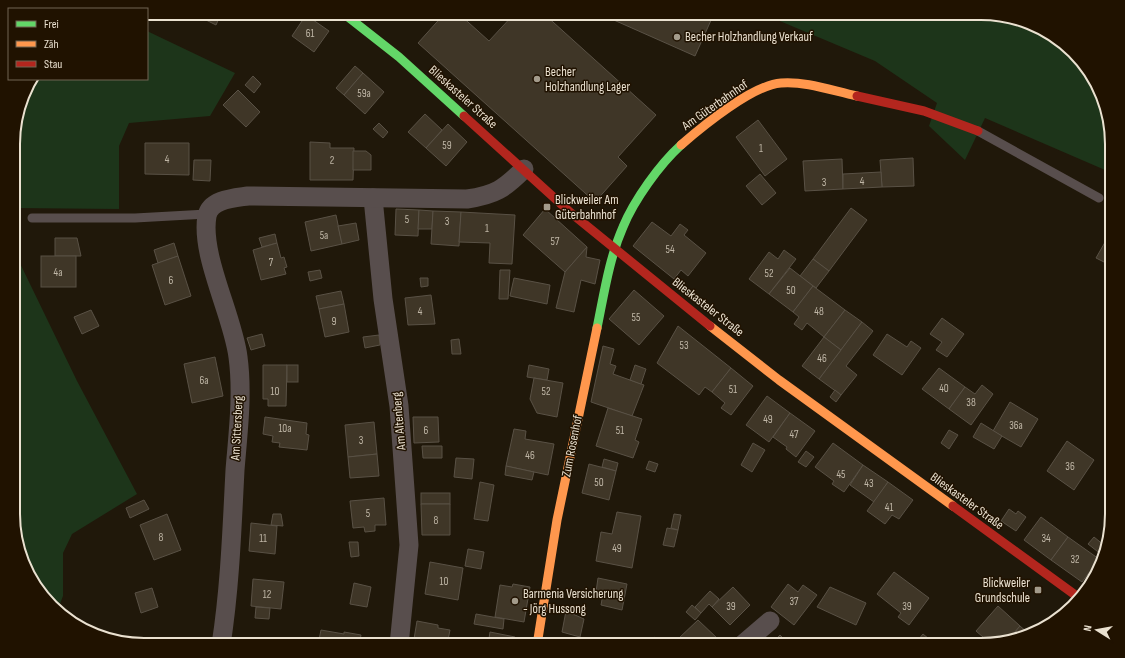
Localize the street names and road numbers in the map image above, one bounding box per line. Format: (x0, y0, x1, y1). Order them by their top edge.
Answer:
street label: Blieskasteler Straße (425, 62, 501, 132)
street label: Am Güterbahnhof (678, 76, 751, 134)
street label: Blieskasteler Straße (669, 274, 747, 340)
street label: Am Altenberg (388, 391, 410, 452)
street label: Am Sittersberg (227, 395, 247, 462)
street label: Zum Rosenhof (558, 414, 586, 478)
street label: Blieskasteler Straße (927, 469, 1007, 533)

